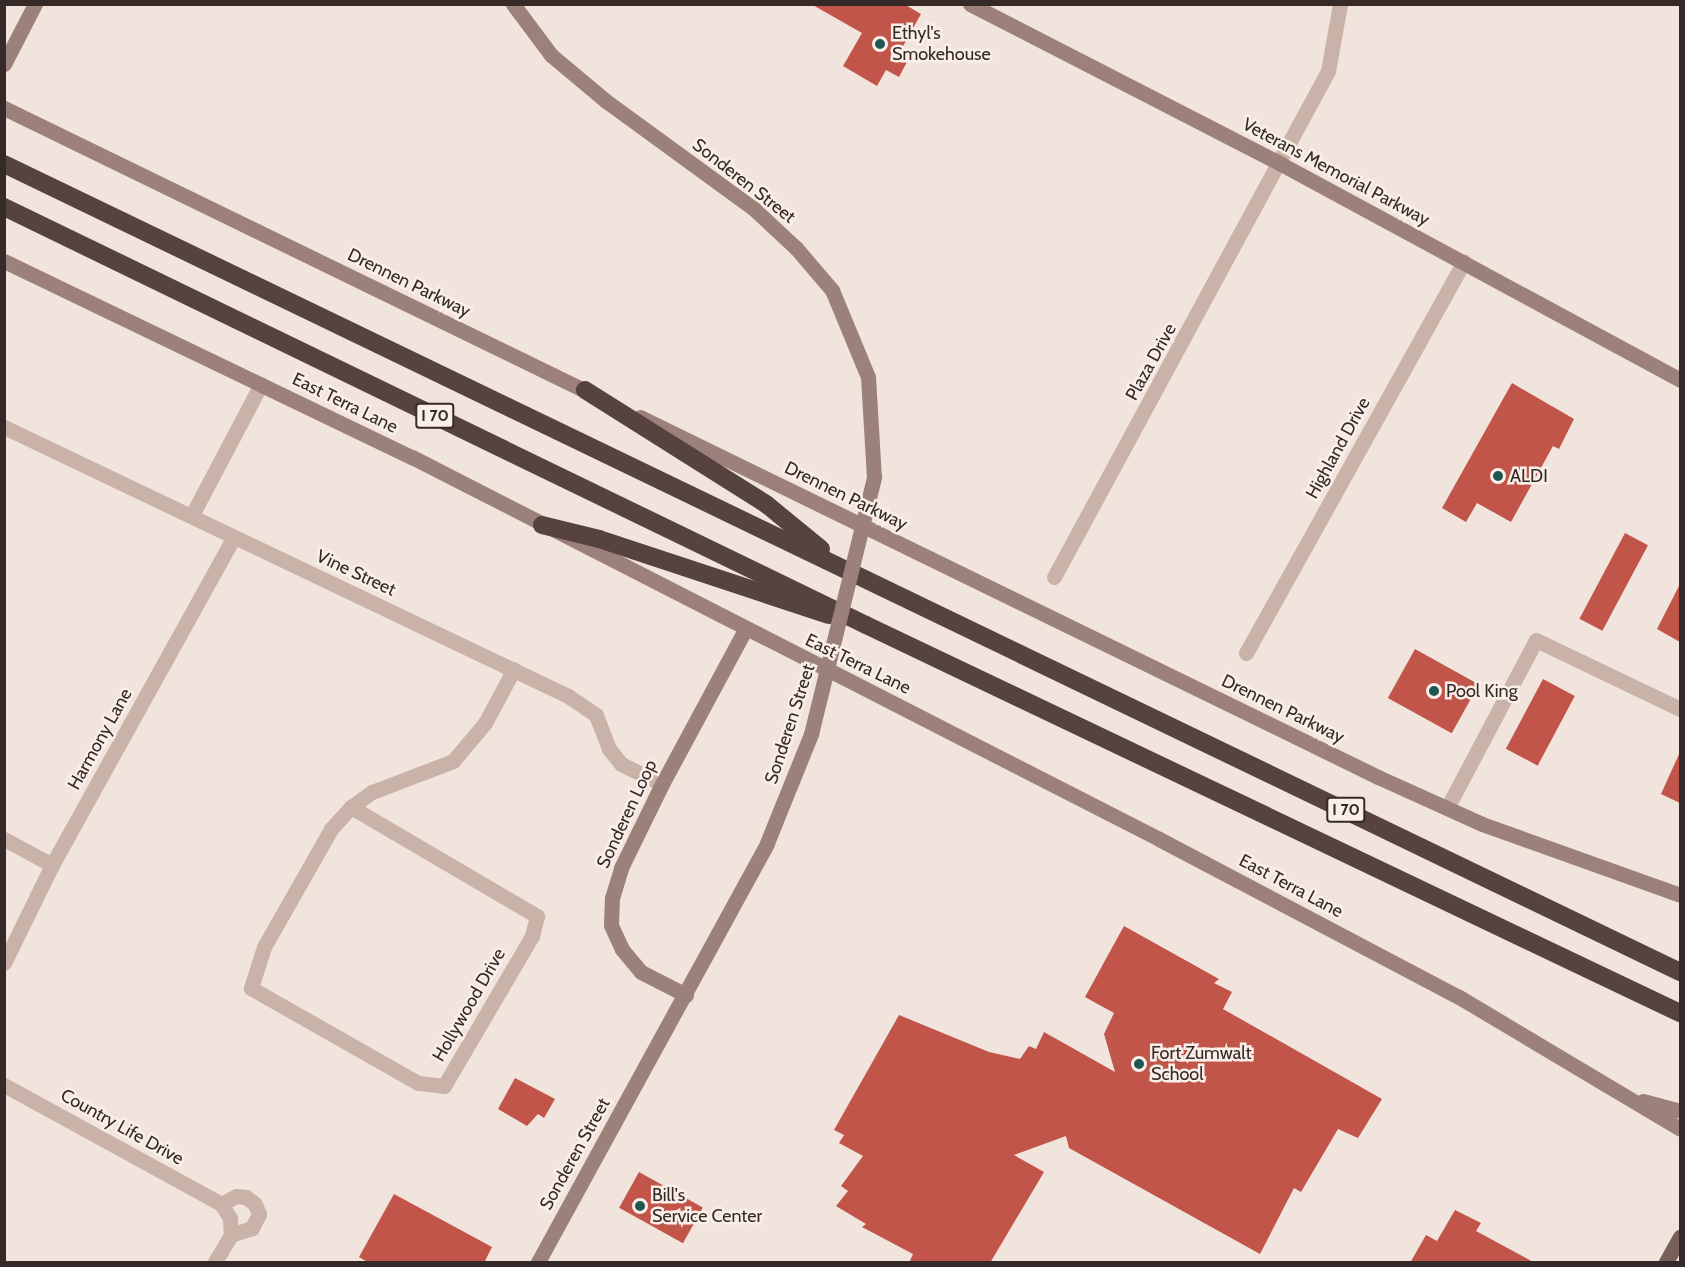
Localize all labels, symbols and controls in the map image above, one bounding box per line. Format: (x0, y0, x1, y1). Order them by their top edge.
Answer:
place label: Ethyl's Smokehouse (892, 23, 991, 66)
marker: Ethyl's Smokehouse (873, 37, 887, 51)
street label: Veterans Memorial Parkway (1239, 113, 1433, 231)
street label: Sonderen Street (688, 134, 800, 228)
street label: Drennen Parkway (344, 244, 474, 322)
street label: Plaza Drive (1121, 320, 1181, 404)
street label: East Terra Lane (289, 368, 401, 438)
street label: Highland Drive (1301, 394, 1375, 502)
road number: I 70 (414, 403, 456, 429)
street label: Drennen Parkway (781, 457, 911, 535)
place label: ALDI (1510, 465, 1548, 487)
marker: ALDI (1491, 469, 1505, 483)
street label: Vine Street (313, 545, 399, 601)
street label: East Terra Lane (802, 629, 914, 699)
street label: Sonderen Street (760, 661, 820, 787)
street label: Drennen Parkway (1218, 670, 1348, 748)
place label: Pool King (1446, 680, 1518, 702)
marker: Pool King (1427, 684, 1441, 698)
street label: Harmony Lane (63, 685, 137, 793)
street label: Sonderen Loop (592, 756, 662, 872)
road number: I 70 (1325, 797, 1367, 823)
street label: East Terra Lane (1235, 850, 1347, 922)
street label: Hollywood Drive (428, 945, 510, 1065)
place label: Fort Zumwalt School (1151, 1043, 1252, 1086)
marker: Fort Zumwalt School (1132, 1057, 1146, 1071)
street label: Country Life Drive (57, 1084, 187, 1170)
street label: Sonderen Street (535, 1094, 615, 1214)
place label: Bill's Service Center (652, 1185, 762, 1228)
marker: Bill's Service Center (633, 1199, 647, 1213)

